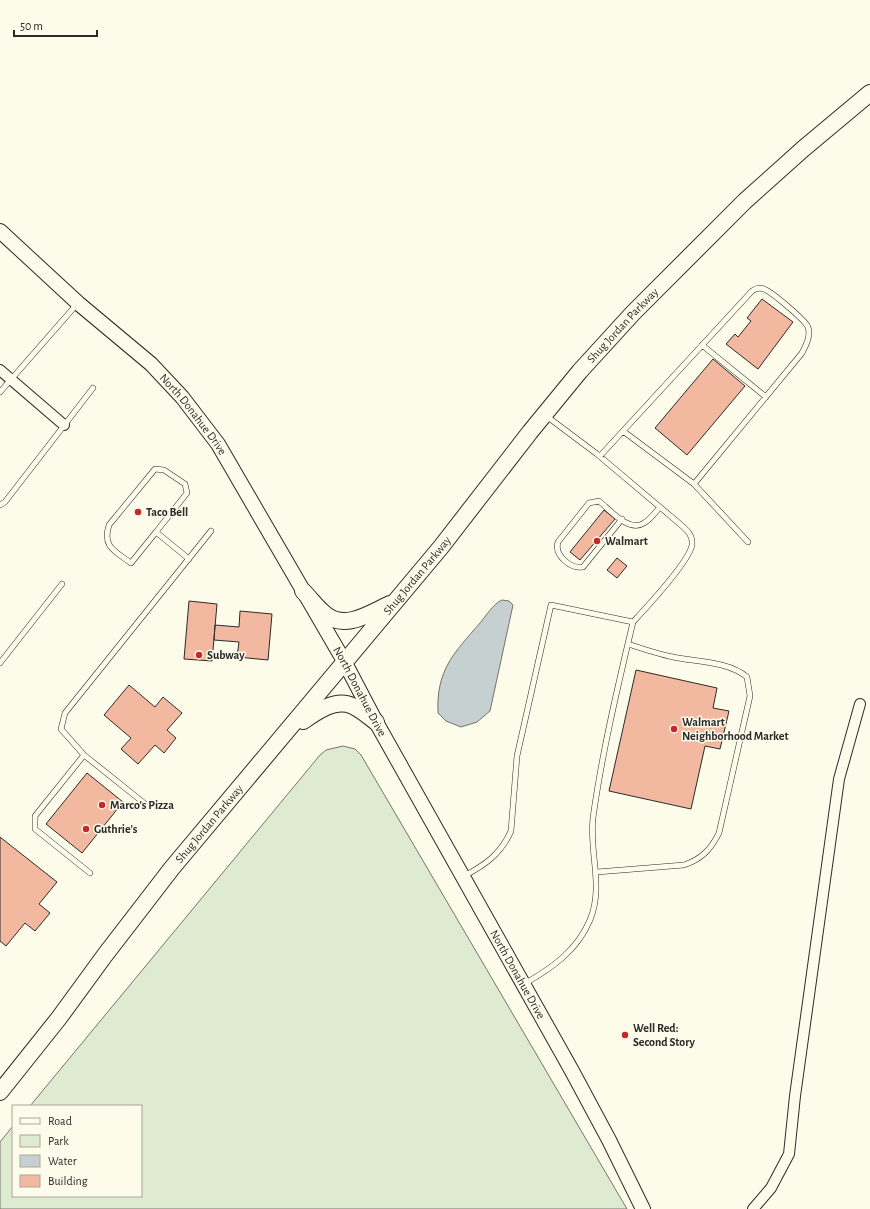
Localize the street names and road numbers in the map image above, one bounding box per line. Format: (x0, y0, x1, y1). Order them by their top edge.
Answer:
street label: Shug Jordan Parkway (585, 286, 661, 365)
street label: North Donahue Drive (157, 371, 229, 457)
street label: Shug Jordan Parkway (381, 534, 454, 617)
street label: North Donahue Drive (331, 644, 389, 738)
street label: Shug Jordan Parkway (173, 783, 246, 865)
street label: North Donahue Drive (488, 928, 547, 1021)

